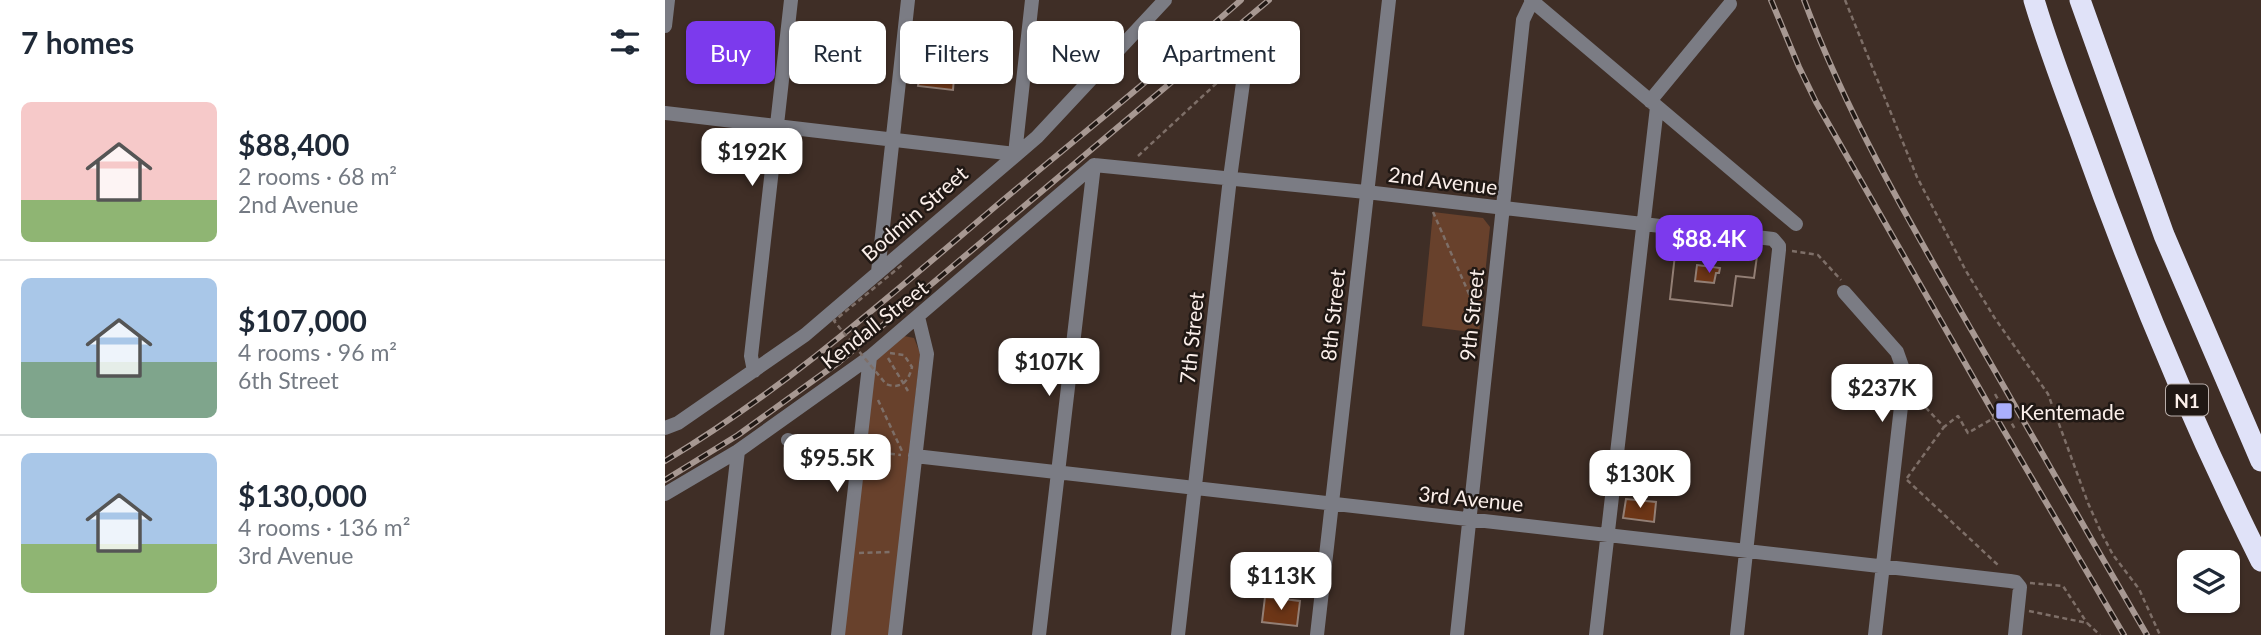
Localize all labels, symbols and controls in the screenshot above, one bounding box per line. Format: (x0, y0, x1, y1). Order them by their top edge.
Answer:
chip: Buy (686, 21, 775, 84)
chip: Rent (789, 21, 886, 84)
chip: Filters (900, 21, 1013, 84)
chip: New (1027, 21, 1124, 84)
chip: Apartment (1138, 21, 1300, 84)
icon: filters (606, 23, 644, 61)
text: 7 homes (21, 24, 134, 60)
text: $88,400 (238, 126, 349, 162)
pin: $192K (703, 128, 801, 188)
icon: home (77, 130, 161, 214)
text: $192K (717, 137, 787, 165)
street label: Bodmin Street (856, 160, 972, 266)
street label: 2nd Avenue (1387, 161, 1499, 199)
text: 2 rooms · 68 m² (238, 162, 397, 190)
text: 2nd Avenue (238, 190, 358, 218)
pin: $88.4K (1652, 216, 1766, 275)
text: $88.4K (1672, 224, 1746, 252)
street label: 8th Street (1315, 267, 1349, 362)
street label: 9th Street (1454, 267, 1488, 362)
street label: Kendall Street (816, 274, 933, 373)
street label: 7th Street (1174, 290, 1208, 385)
text: $107,000 (238, 302, 367, 338)
icon: home (77, 306, 161, 390)
text: 4 rooms · 96 m² (238, 338, 397, 366)
pin: $107K (1000, 338, 1098, 398)
text: $107K (1014, 347, 1084, 375)
pin: $237K (1833, 364, 1931, 424)
text: 6th Street (238, 366, 339, 394)
text: $237K (1847, 373, 1917, 401)
road number: N1 (2166, 384, 2208, 416)
place label: Kentemade (2020, 399, 2125, 424)
marker: Kentemade (1994, 401, 2014, 421)
pin: $95.5K (780, 434, 894, 494)
text: $95.5K (800, 443, 874, 471)
pin: $130K (1591, 450, 1689, 510)
text: $130K (1605, 459, 1675, 487)
text: $130,000 (238, 477, 367, 513)
street label: 3rd Avenue (1417, 480, 1525, 516)
icon: home (77, 481, 161, 565)
text: 4 rooms · 136 m² (238, 513, 410, 541)
text: 3rd Avenue (238, 541, 353, 569)
map controls (2177, 550, 2240, 613)
button: layers (2177, 550, 2240, 613)
pin: $113K (1232, 552, 1330, 612)
text: $113K (1246, 561, 1316, 589)

